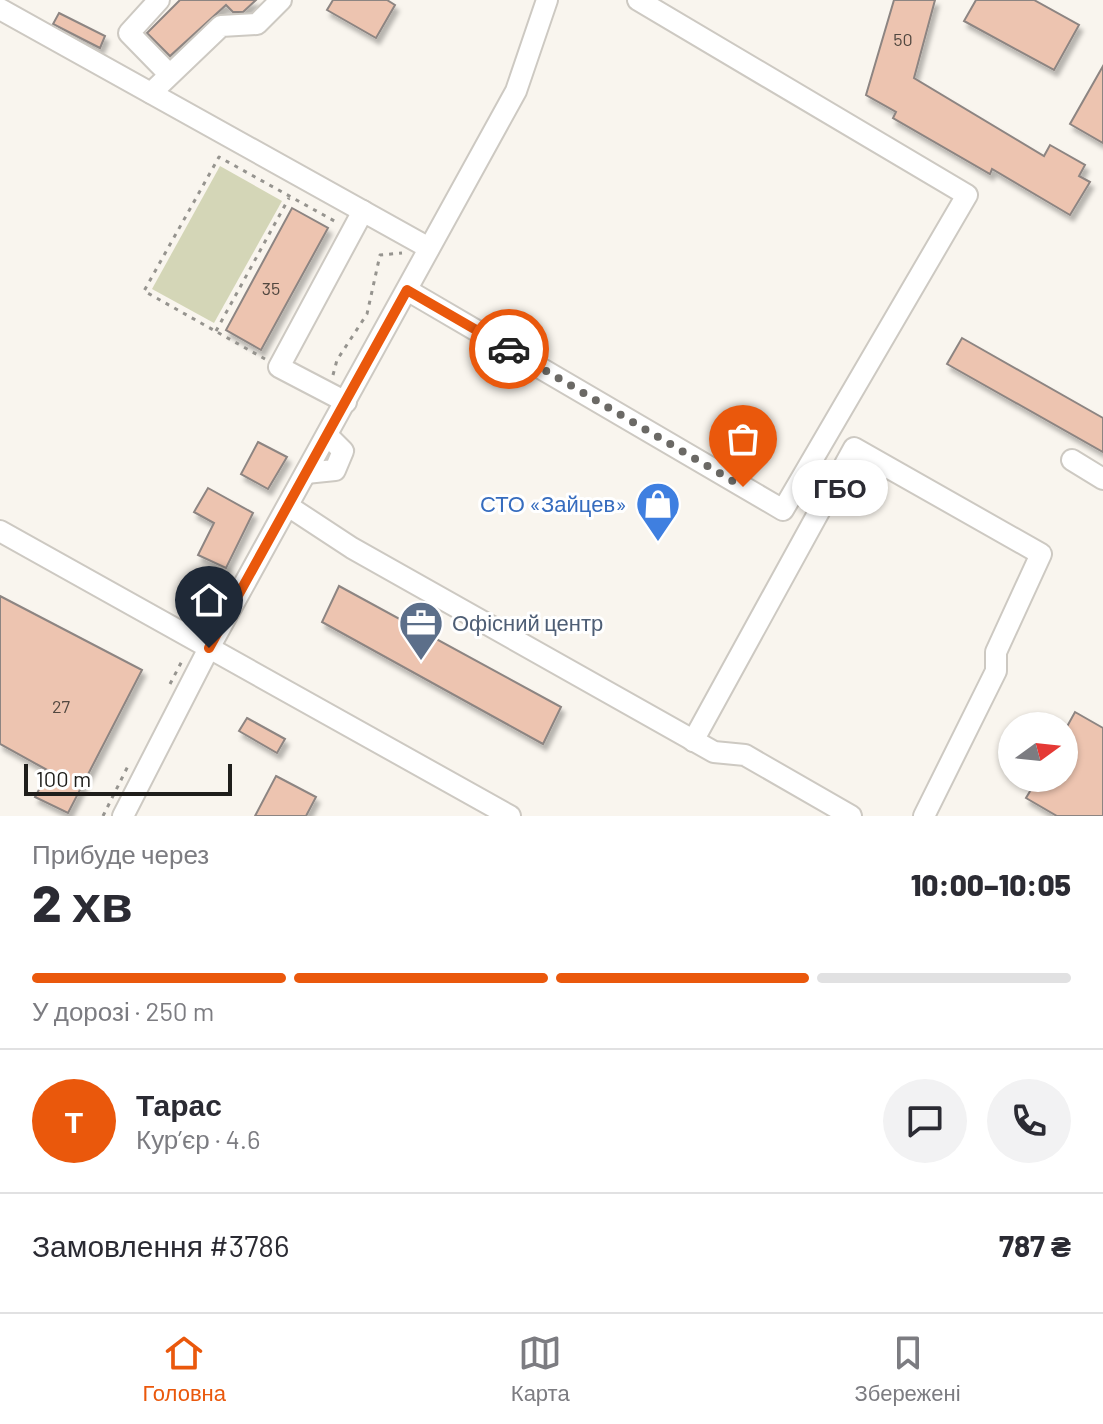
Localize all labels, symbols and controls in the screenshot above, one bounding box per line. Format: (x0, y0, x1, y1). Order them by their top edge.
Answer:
house number: 50 (893, 28, 913, 50)
house number: 35 (262, 277, 280, 299)
courier (469, 309, 549, 389)
icon: car (487, 327, 531, 371)
pin (709, 405, 777, 487)
icon: bag (721, 417, 765, 461)
callout: ГБО (791, 459, 887, 515)
text: ГБО (813, 472, 867, 503)
shop icon: СТО «Зайцев» (634, 480, 682, 543)
place label: СТО «Зайцев» (480, 490, 627, 517)
pin (175, 566, 243, 648)
icon: home (187, 578, 231, 622)
office icon: Офісний центр (397, 599, 445, 662)
place label: Офісний центр (452, 609, 603, 636)
house number: 27 (52, 695, 71, 717)
north arrow (998, 712, 1078, 792)
map controls (998, 712, 1078, 792)
scale bar (24, 760, 232, 796)
text: 100 m (36, 765, 91, 791)
text: Прибуде через (32, 838, 209, 869)
text: 10:00–10:05 (911, 866, 1071, 902)
text: 2 хв (32, 870, 133, 932)
text: У дорозі · 250 m (32, 995, 214, 1026)
button: chat (883, 1079, 967, 1163)
button: phone (987, 1079, 1071, 1163)
text: Тарас (136, 1086, 222, 1122)
text: Т (65, 1103, 83, 1139)
text: Кур’єр · 4.6 (136, 1123, 260, 1154)
text: Замовлення #3786 (32, 1227, 289, 1263)
text: 787 ₴ (999, 1227, 1071, 1263)
tab: Головна (142, 1331, 226, 1407)
tab: Карта (511, 1331, 570, 1407)
tab: Збережені (855, 1331, 961, 1407)

